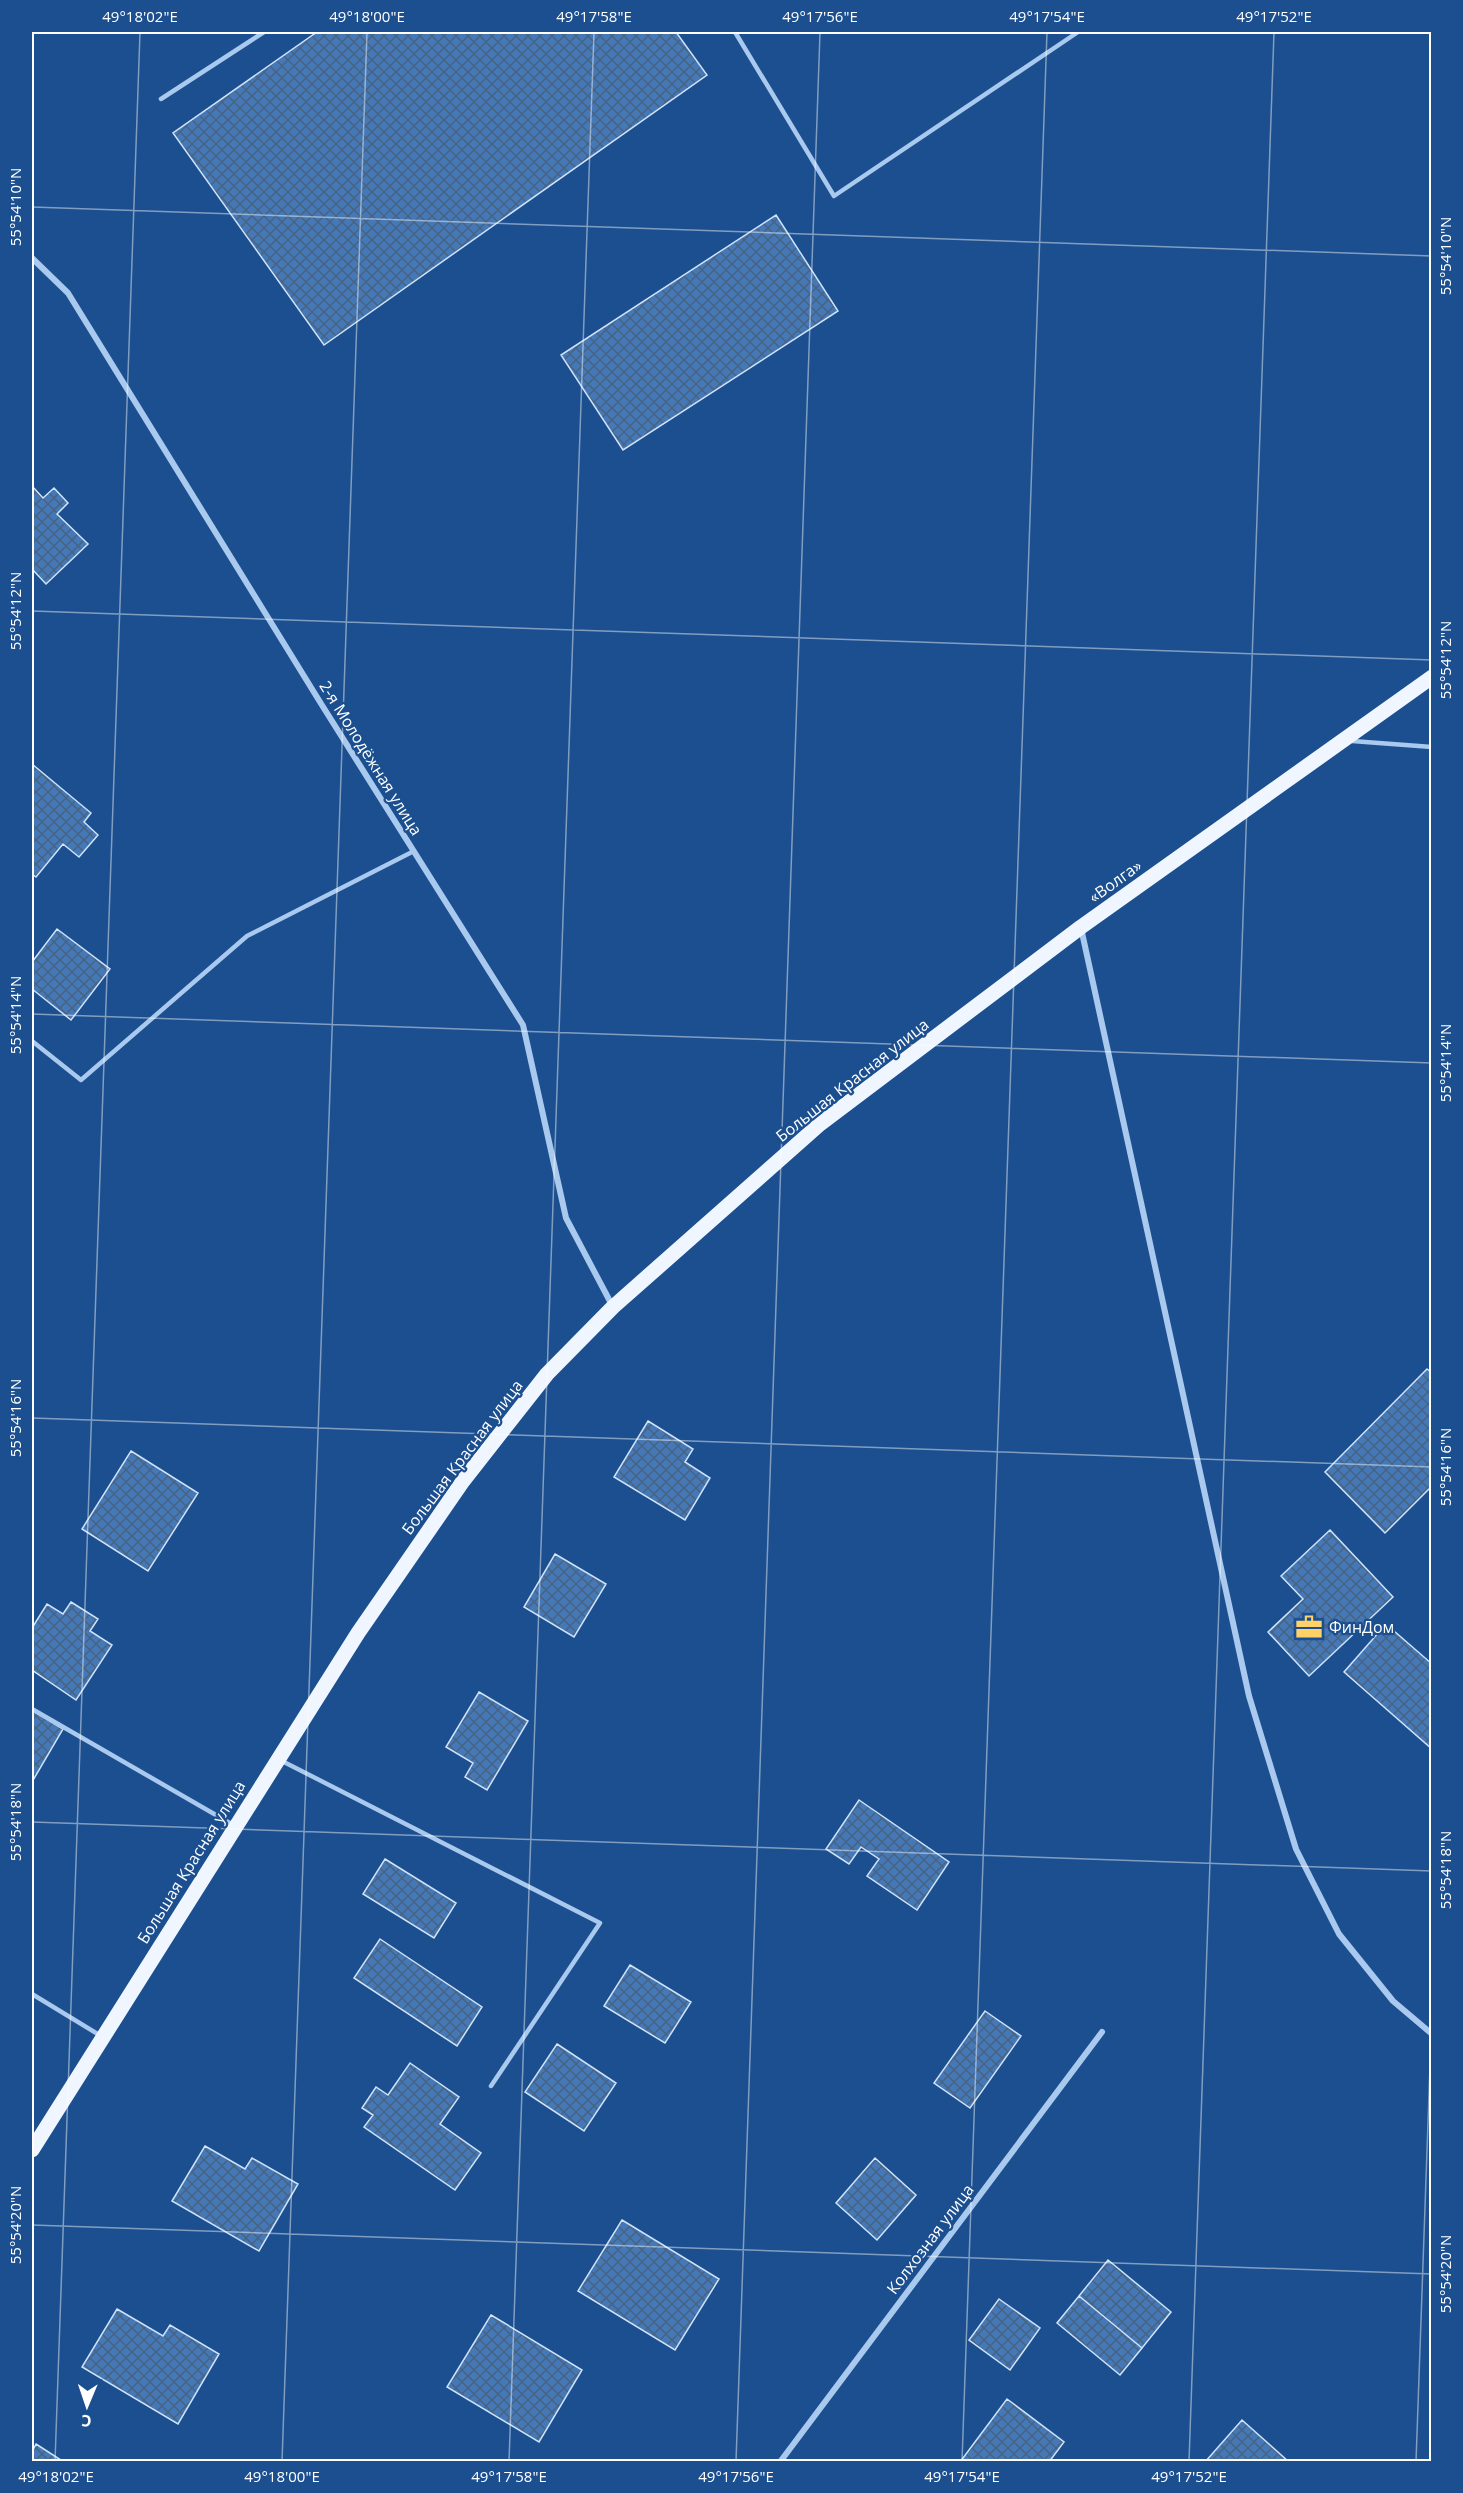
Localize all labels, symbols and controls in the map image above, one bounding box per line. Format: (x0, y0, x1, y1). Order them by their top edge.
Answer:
text: 49°18'02"E (102, 6, 178, 26)
text: 49°18'00"E (329, 6, 405, 26)
text: 49°17'58"E (556, 6, 632, 26)
text: 49°17'56"E (782, 6, 858, 26)
text: 49°17'54"E (1009, 6, 1085, 26)
text: 49°17'52"E (1236, 6, 1312, 26)
text: 55°54'10"N (5, 168, 25, 246)
text: 55°54'10"N (1435, 217, 1455, 295)
text: 55°54'12"N (5, 572, 25, 650)
text: 55°54'12"N (1435, 621, 1455, 699)
street label: 2-я Молодёжная улица (314, 677, 428, 839)
street label: «Волга» (1084, 854, 1146, 908)
text: 55°54'14"N (5, 976, 25, 1054)
street label: Большая Красная улица (771, 1013, 933, 1147)
text: 55°54'14"N (1435, 1024, 1455, 1102)
street label: Большая Красная улица (396, 1375, 528, 1539)
text: 55°54'16"N (5, 1379, 25, 1457)
text: 55°54'16"N (1435, 1428, 1455, 1506)
office icon: ФинДом (1294, 1612, 1324, 1642)
place label: ФинДом (1329, 1616, 1394, 1638)
street label: Большая Красная улица (132, 1776, 250, 1948)
text: 55°54'18"N (5, 1783, 25, 1861)
text: 55°54'18"N (1435, 1831, 1455, 1909)
street label: Колхозная улица (881, 2179, 979, 2299)
text: 55°54'20"N (5, 2186, 25, 2264)
text: 55°54'20"N (1435, 2235, 1455, 2313)
north arrow (57, 2376, 117, 2436)
text: С (81, 2410, 92, 2432)
text: 49°18'02"E (18, 2466, 94, 2486)
text: 49°18'00"E (244, 2466, 320, 2486)
text: 49°17'58"E (471, 2466, 547, 2486)
text: 49°17'56"E (698, 2466, 774, 2486)
text: 49°17'54"E (924, 2466, 1000, 2486)
text: 49°17'52"E (1151, 2466, 1227, 2486)

